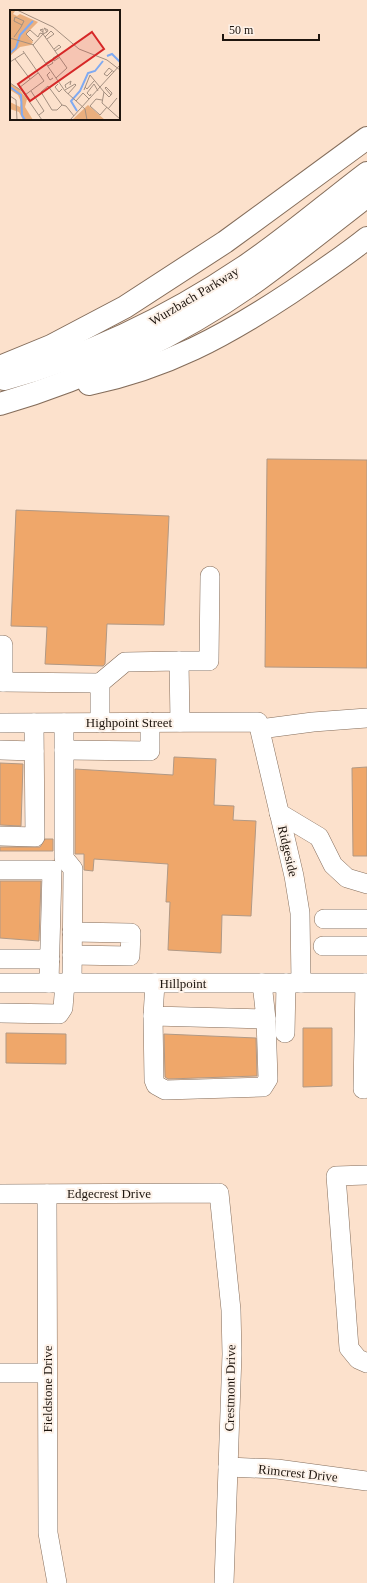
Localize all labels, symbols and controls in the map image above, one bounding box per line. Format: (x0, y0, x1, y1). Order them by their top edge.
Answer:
inset map (10, 10, 120, 120)
scale bar (223, 16, 319, 42)
text: 50 m (229, 23, 254, 37)
street label: Wurzbach Parkway (147, 263, 242, 329)
street label: Highpoint Street (86, 715, 173, 730)
street label: Ridgeside (275, 824, 301, 878)
street label: Hillpoint (160, 976, 207, 991)
street label: Edgecrest Drive (67, 1186, 151, 1201)
street label: Crestmont Drive (222, 1344, 238, 1432)
street label: Fieldstone Drive (40, 1345, 55, 1433)
street label: Rimcrest Drive (258, 1461, 339, 1485)

